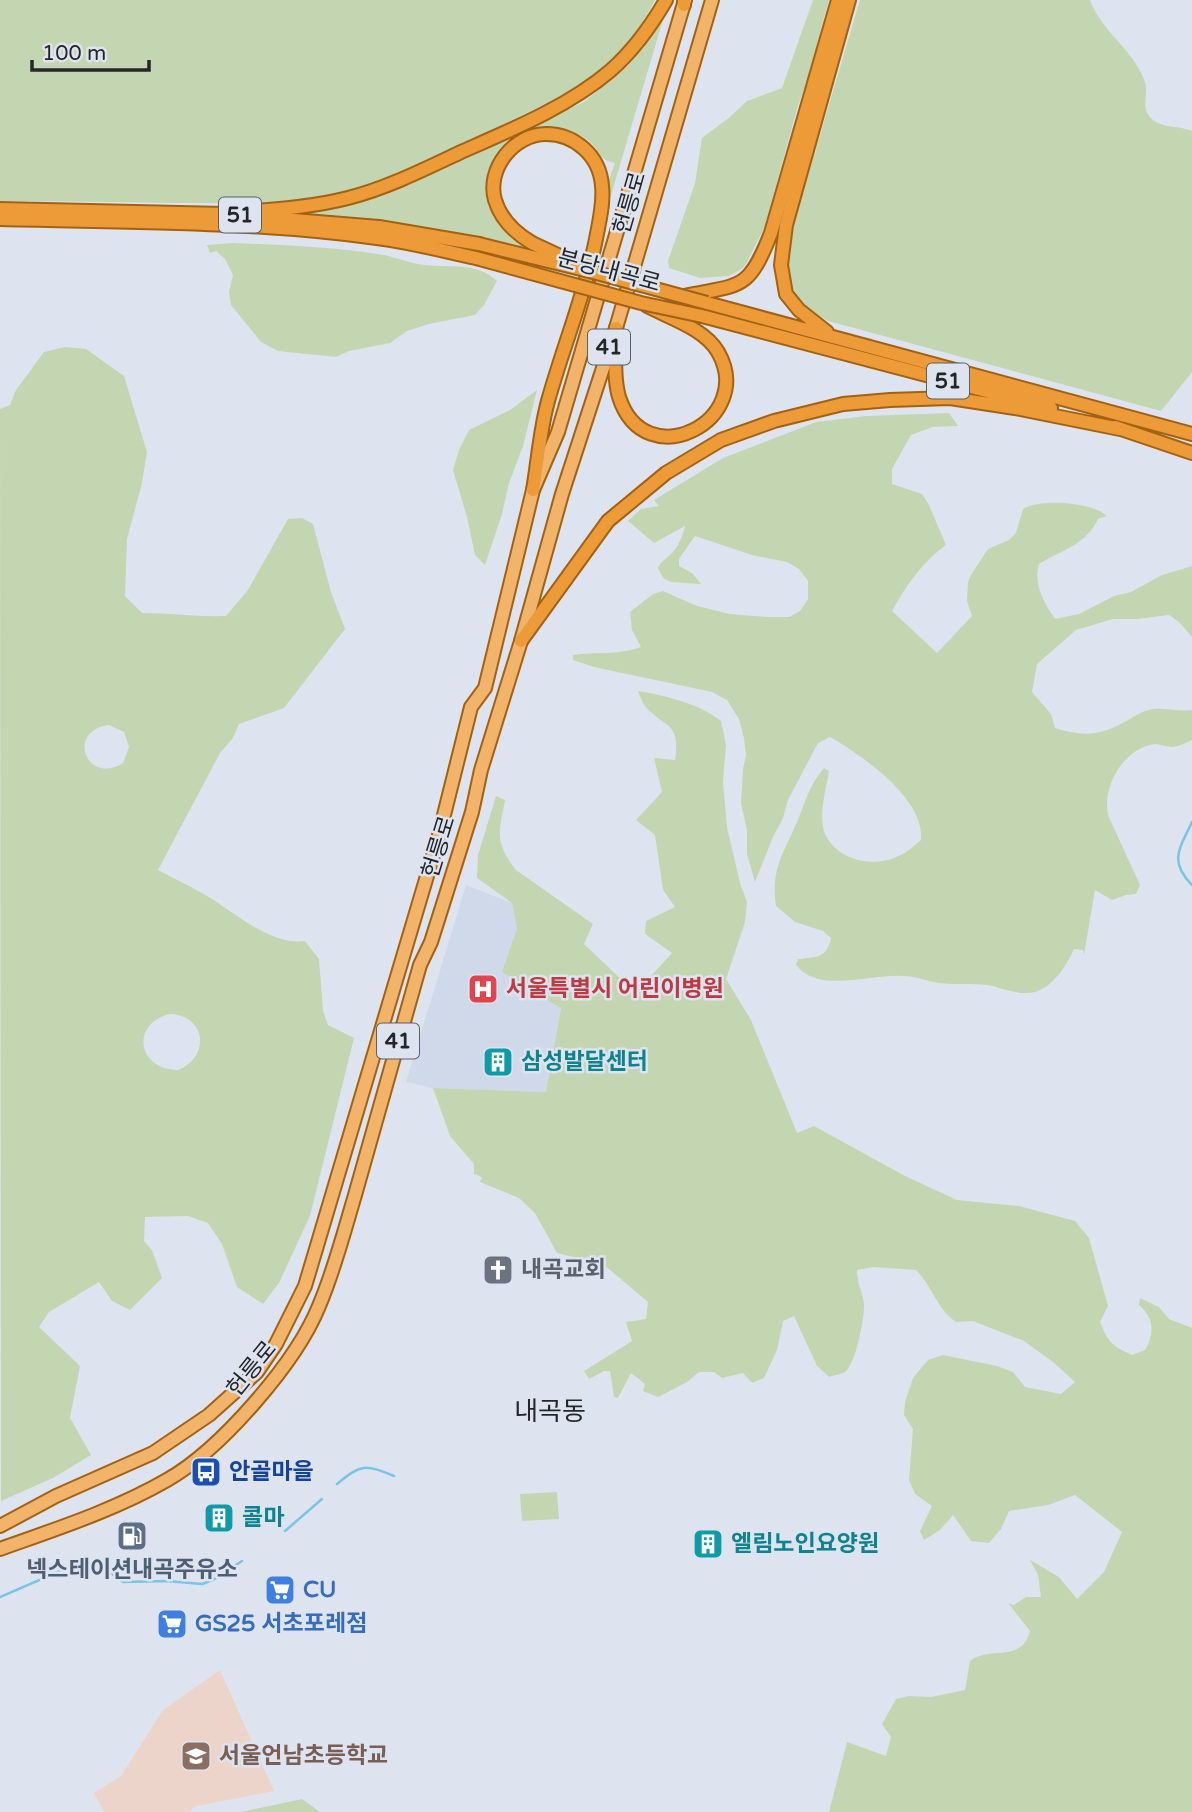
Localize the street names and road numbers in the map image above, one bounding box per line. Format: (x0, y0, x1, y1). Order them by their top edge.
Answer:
street label: 헌릉로 (608, 169, 652, 237)
road number: 51 (219, 198, 261, 232)
street label: 분당내곡로 (554, 244, 664, 298)
road number: 41 (588, 330, 630, 364)
road number: 51 (927, 364, 969, 398)
street label: 헌릉로 (416, 813, 462, 881)
road number: 41 (377, 1024, 419, 1058)
street label: 헌릉로 (221, 1336, 283, 1402)

